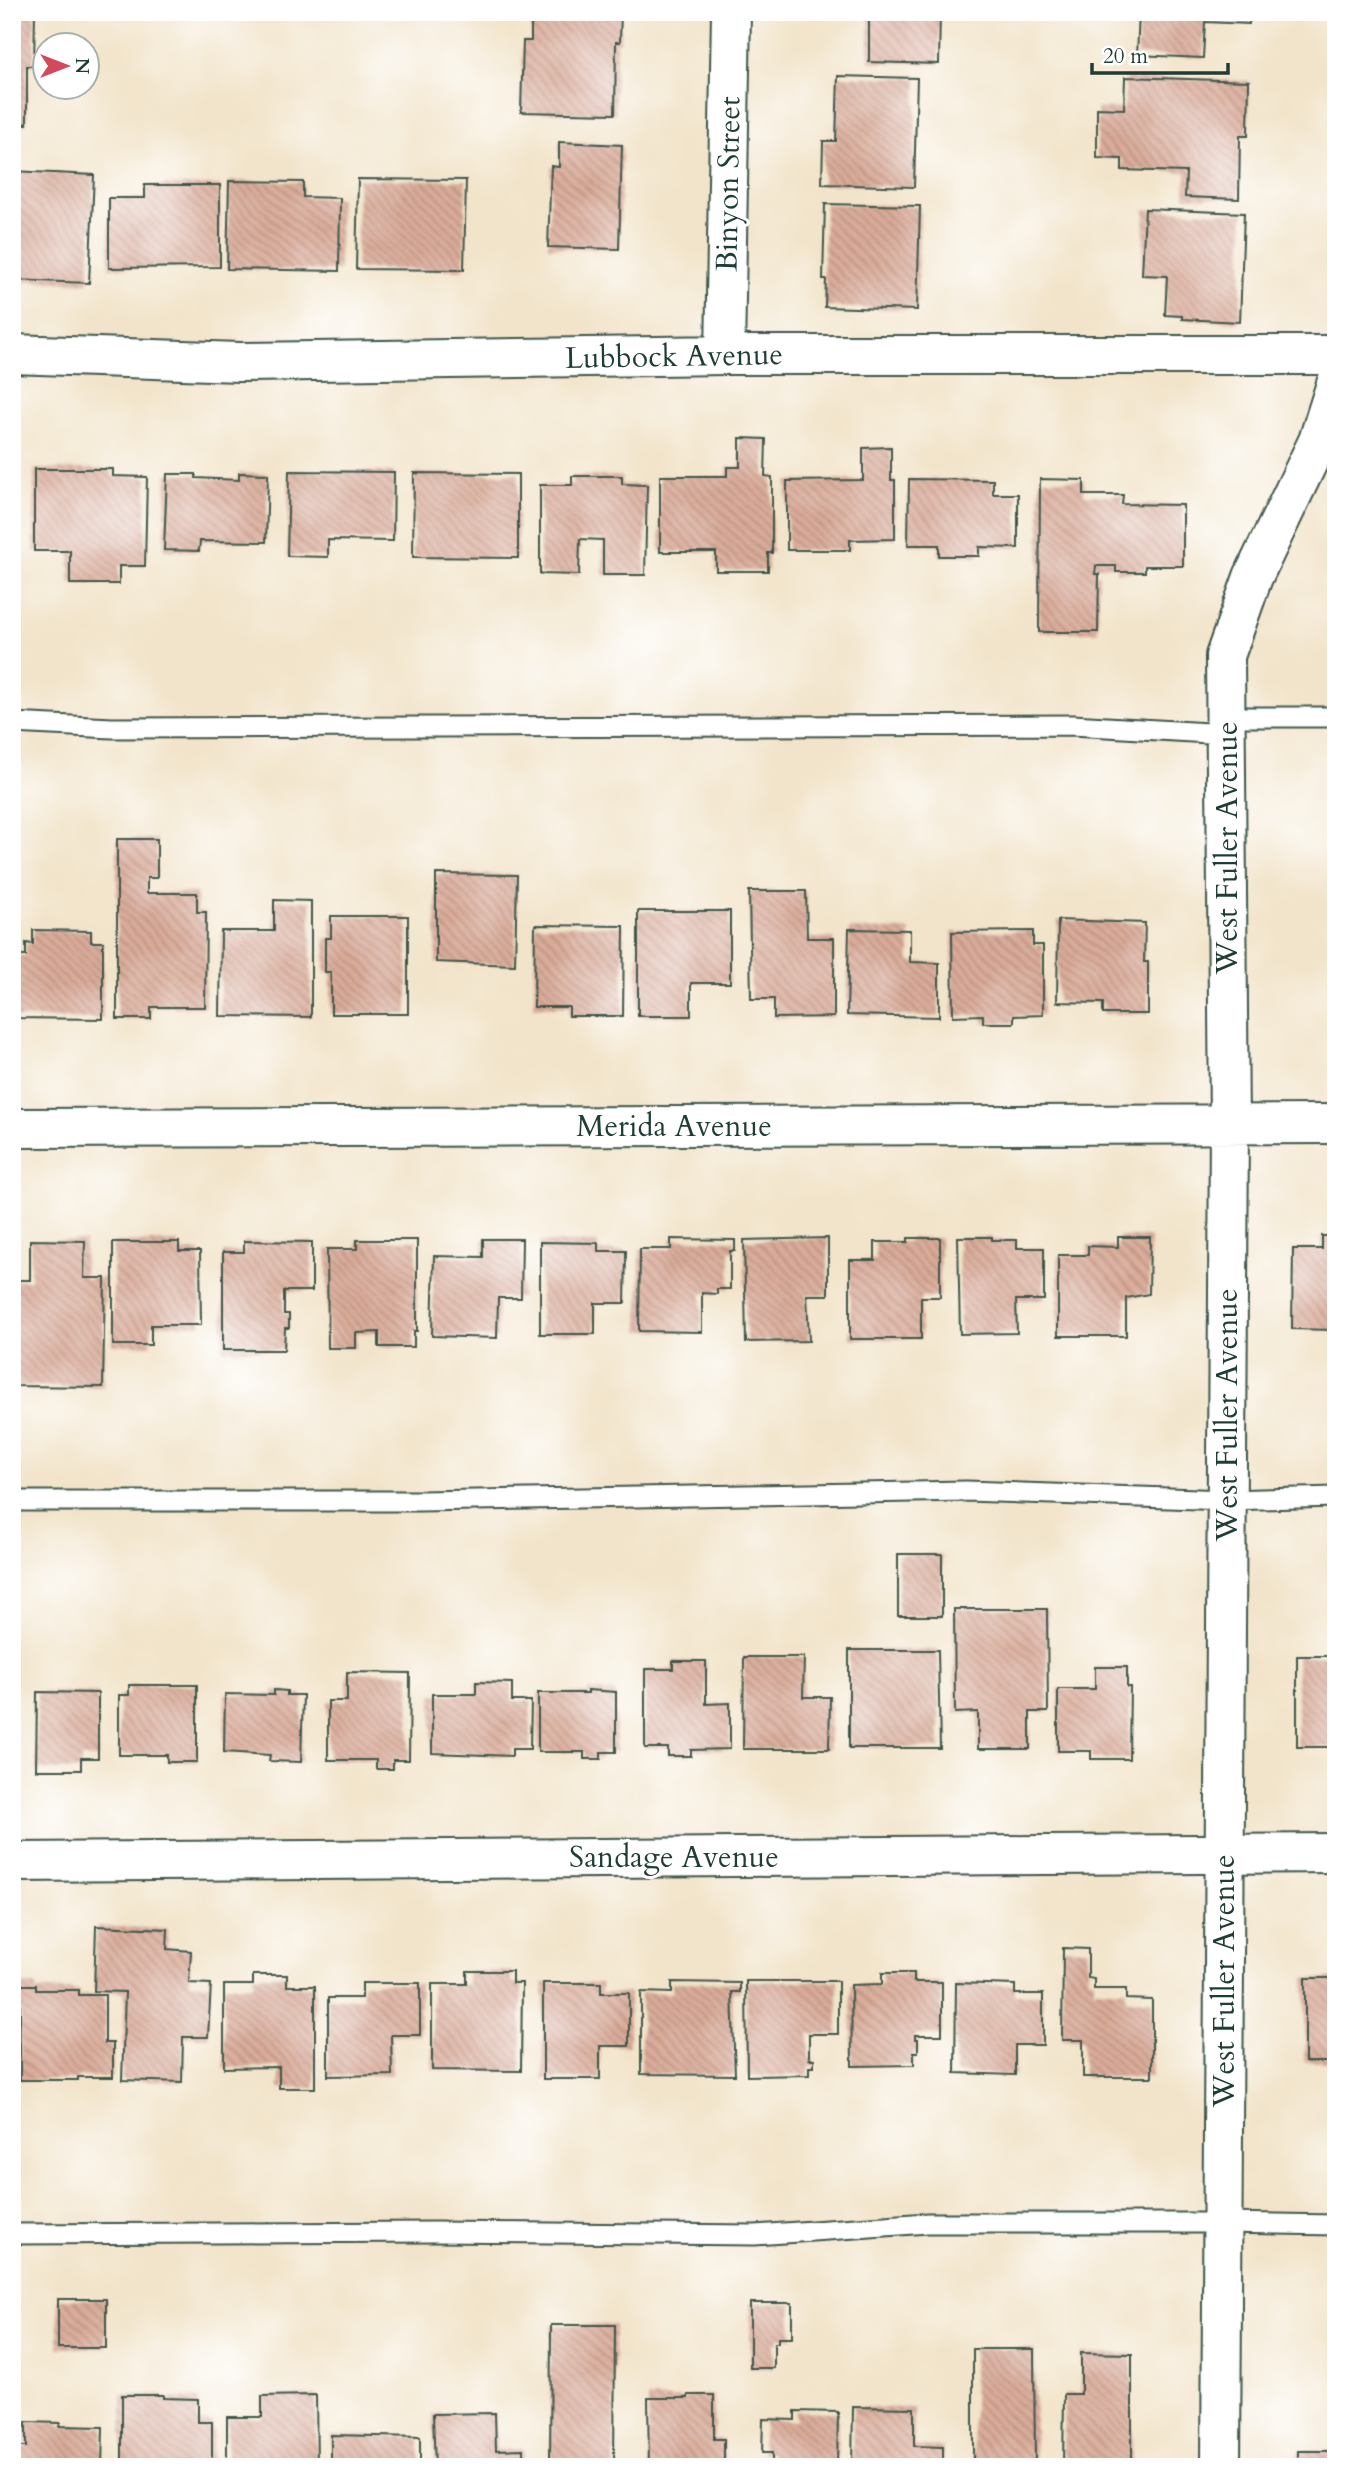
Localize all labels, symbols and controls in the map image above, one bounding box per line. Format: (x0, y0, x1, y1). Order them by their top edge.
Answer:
north arrow (32, 32, 102, 102)
scale bar (1092, 32, 1229, 76)
text: 20 m (1103, 42, 1148, 71)
text: N (69, 58, 95, 75)
street label: Binyon Street (706, 96, 751, 272)
street label: Lubbock Avenue (565, 334, 783, 379)
street label: West Fuller Avenue (1207, 721, 1248, 976)
street label: Merida Avenue (576, 1106, 772, 1147)
street label: West Fuller Avenue (1207, 1288, 1248, 1543)
street label: Sandage Avenue (569, 1837, 779, 1878)
street label: West Fuller Avenue (1204, 1854, 1245, 2109)

